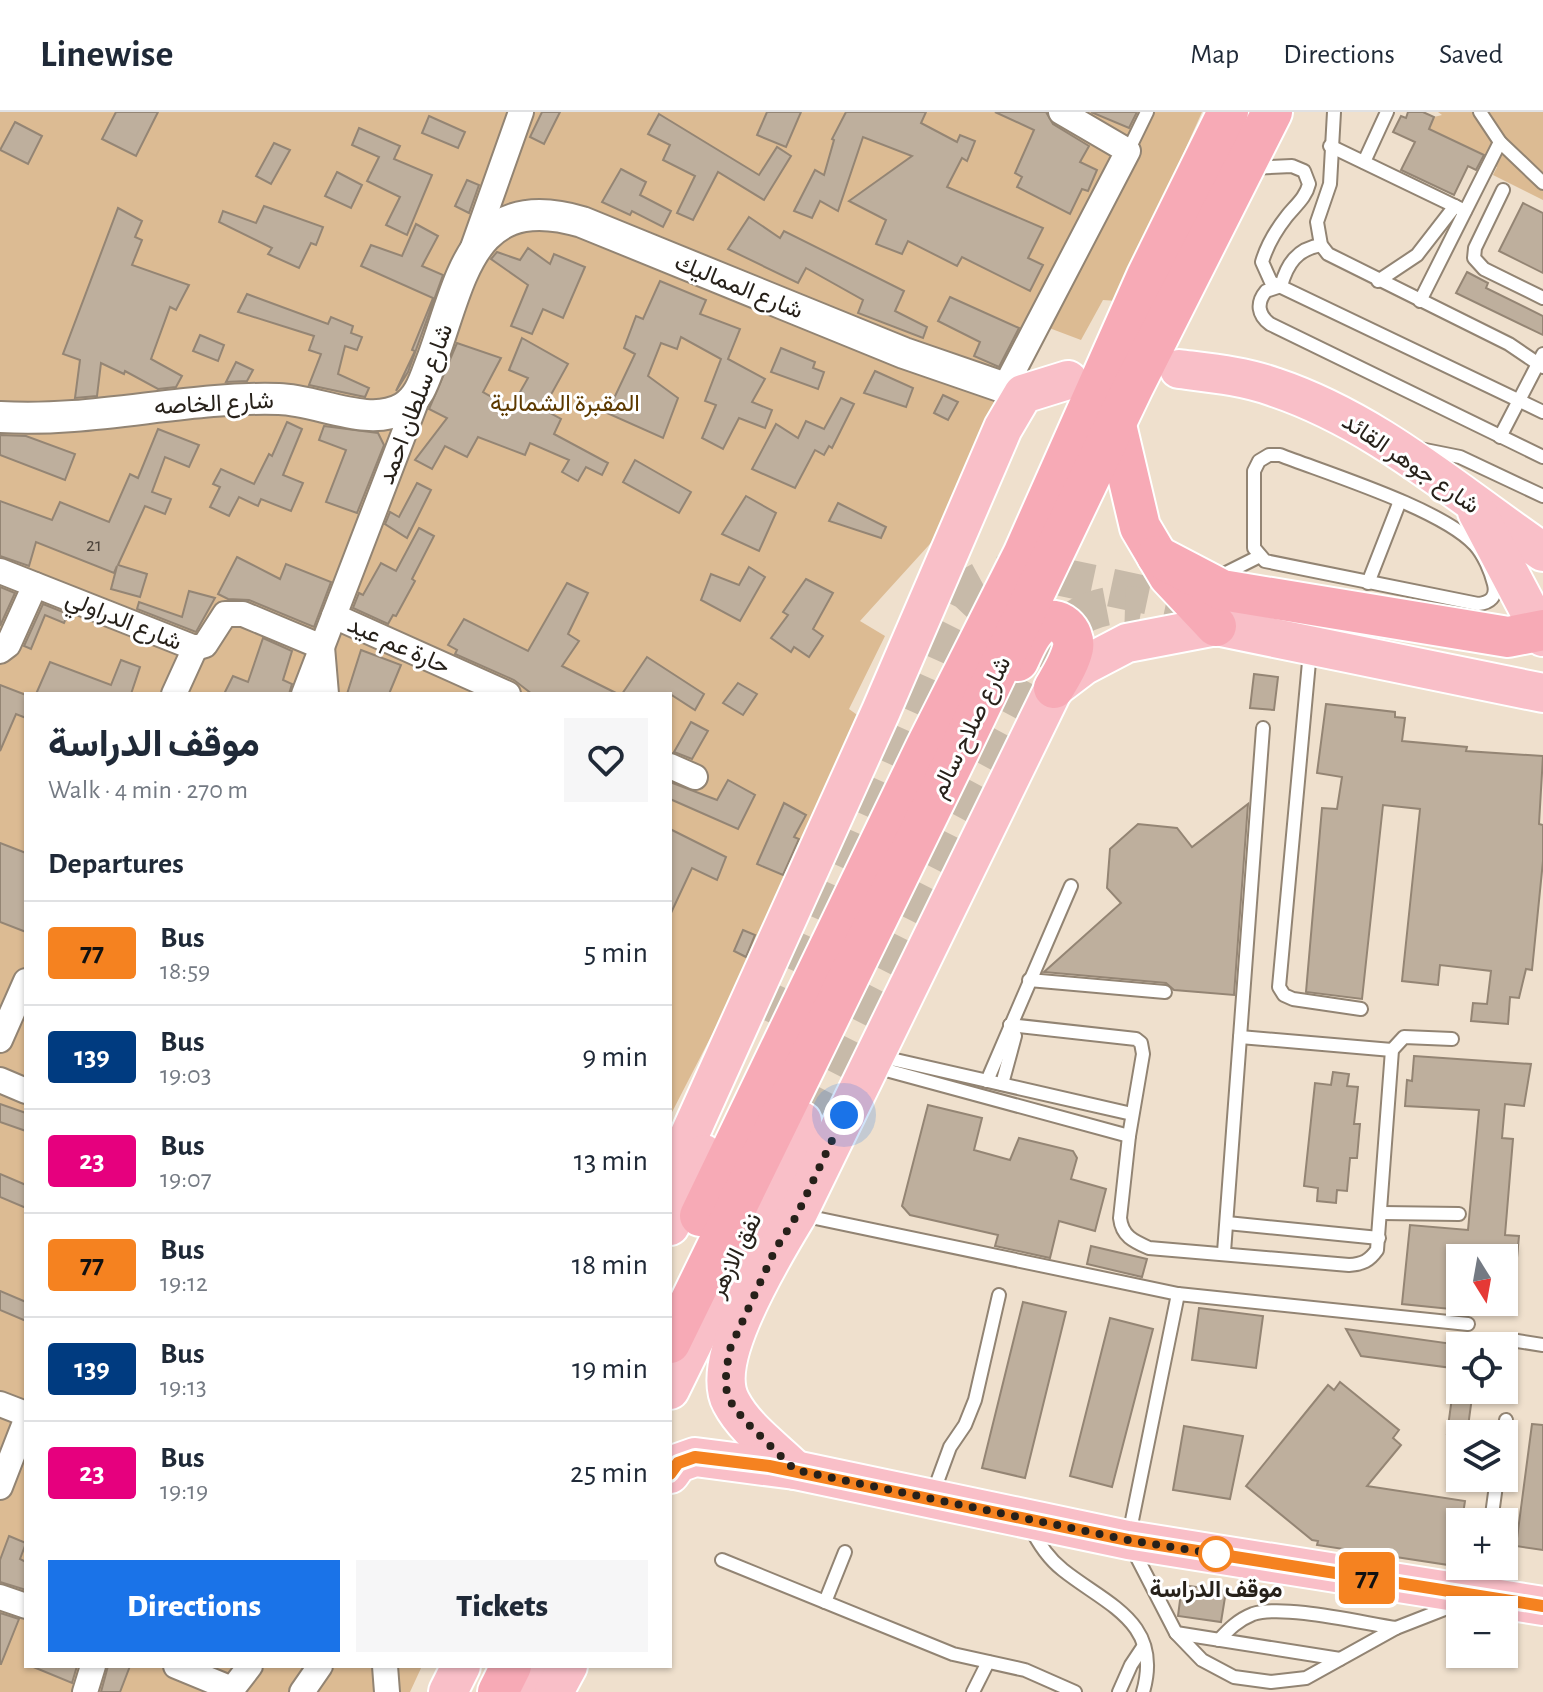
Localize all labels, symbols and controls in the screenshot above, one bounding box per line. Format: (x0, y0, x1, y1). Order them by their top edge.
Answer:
text: Linewise (40, 36, 173, 74)
text: Map (1190, 41, 1239, 69)
text: Directions (1283, 41, 1395, 69)
text: Saved (1439, 41, 1503, 69)
street label: شارع المماليك (670, 250, 806, 326)
street label: شارع سلطان احمد (374, 321, 460, 489)
street label: شارع الخاصه (154, 389, 275, 422)
park label: المقبرة الشمالية (490, 392, 640, 418)
street label: شارع جوهر القائد (1336, 409, 1483, 521)
house number: 21 (86, 535, 102, 555)
street label: شارع الدراولي (60, 587, 185, 661)
street label: حارة عم عيد (342, 613, 453, 682)
street label: شارع صلاح سالم (926, 653, 1018, 803)
button: heart (564, 718, 648, 802)
text: موقف الدراسة (48, 726, 260, 764)
text: Walk · 4 min · 270 m (48, 777, 248, 803)
text: Departures (48, 849, 184, 879)
text: Bus (160, 923, 205, 953)
text: 5 min (584, 938, 648, 968)
text: 77 (80, 939, 104, 967)
text: 18:59 (160, 958, 210, 984)
text: Bus (160, 1027, 205, 1057)
text: 9 min (582, 1042, 648, 1072)
text: 139 (74, 1043, 110, 1071)
text: 19:03 (160, 1062, 212, 1088)
your location (824, 1095, 864, 1135)
text: Bus (160, 1131, 205, 1161)
text: 13 min (574, 1146, 648, 1176)
text: 23 (79, 1147, 105, 1175)
text: 19:07 (160, 1166, 212, 1192)
street label: نفق الازهر (705, 1209, 768, 1303)
text: Bus (160, 1235, 205, 1265)
north arrow (1446, 1244, 1518, 1316)
map controls (1446, 1244, 1518, 1668)
text: 18 min (572, 1250, 648, 1280)
text: 77 (80, 1251, 104, 1279)
text: 19:12 (160, 1270, 208, 1296)
button: locate (1446, 1332, 1518, 1404)
text: Bus (160, 1339, 205, 1369)
text: 19 min (572, 1354, 648, 1384)
text: 139 (74, 1355, 110, 1383)
text: 19:13 (160, 1374, 207, 1400)
button: layers (1446, 1420, 1518, 1492)
text: Bus (160, 1443, 205, 1473)
text: 25 min (570, 1458, 648, 1488)
text: 23 (79, 1459, 105, 1487)
text: 19:19 (160, 1478, 208, 1504)
button: + (1446, 1508, 1518, 1580)
marker: موقف الدراسة (1199, 1537, 1233, 1571)
line badge: 77 (1331, 1552, 1403, 1604)
button: Directions (48, 1560, 340, 1652)
button: Tickets (356, 1560, 648, 1652)
text: 77 (1355, 1564, 1379, 1592)
place label: موقف الدراسة (1150, 1578, 1282, 1604)
button: − (1446, 1596, 1518, 1668)

